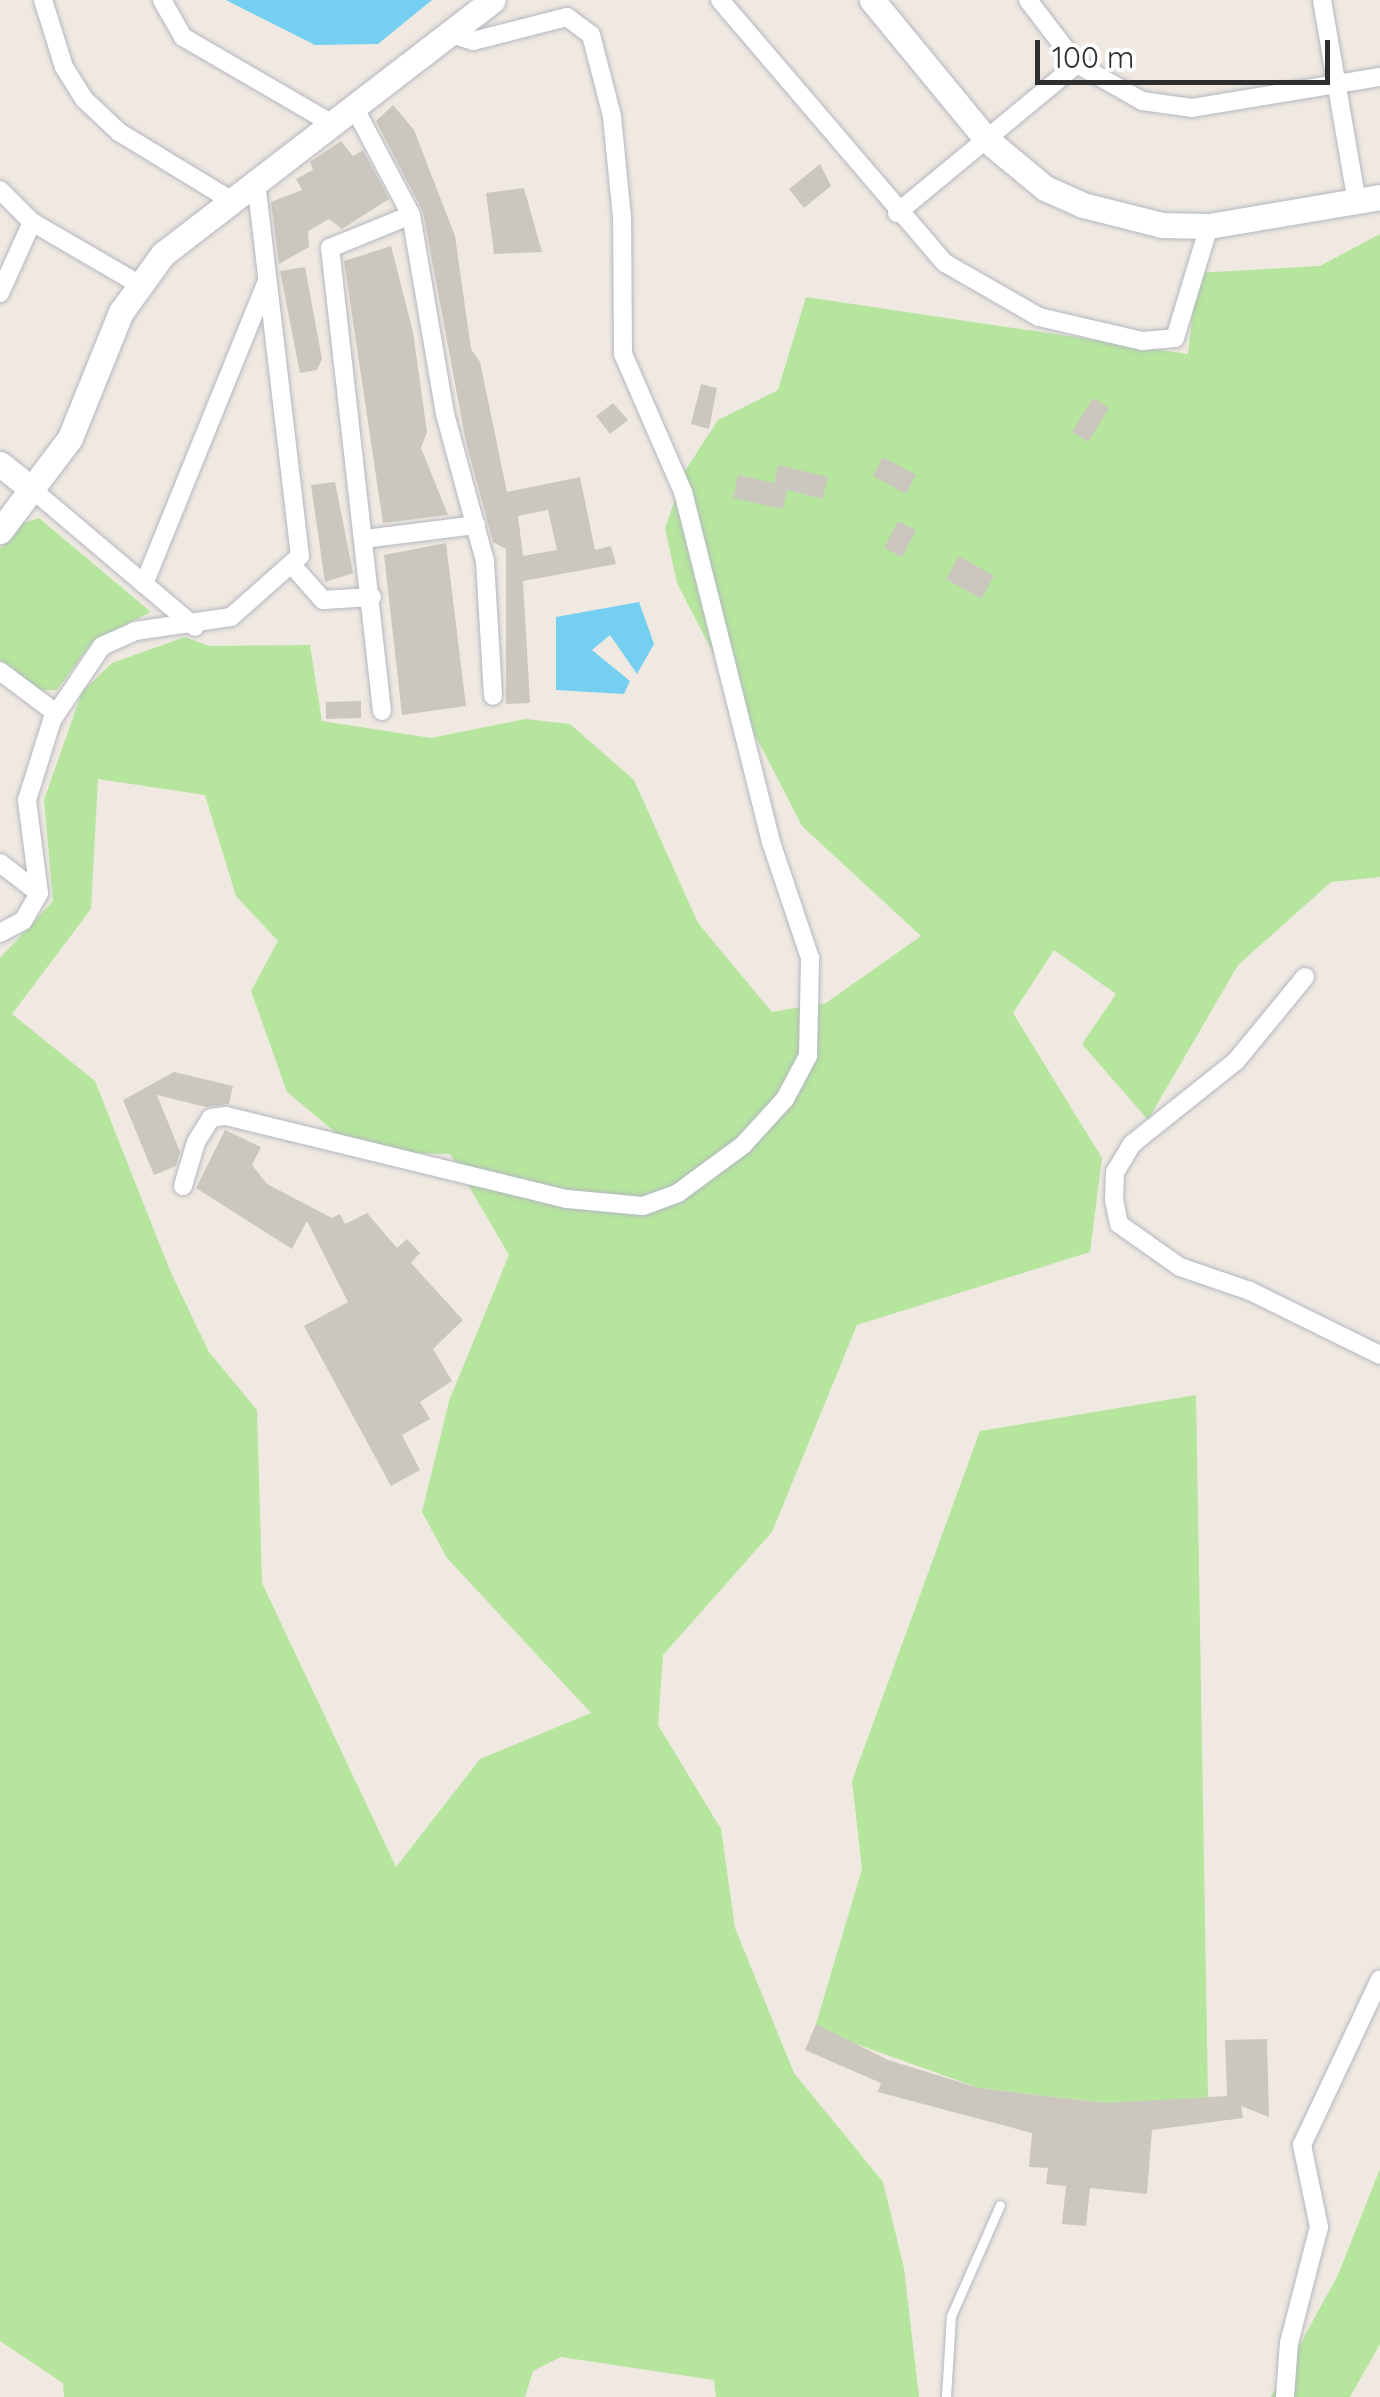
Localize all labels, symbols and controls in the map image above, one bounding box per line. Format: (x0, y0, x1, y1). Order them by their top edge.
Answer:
scale bar (1040, 20, 1335, 82)
text: 100 m (1052, 38, 1134, 76)

